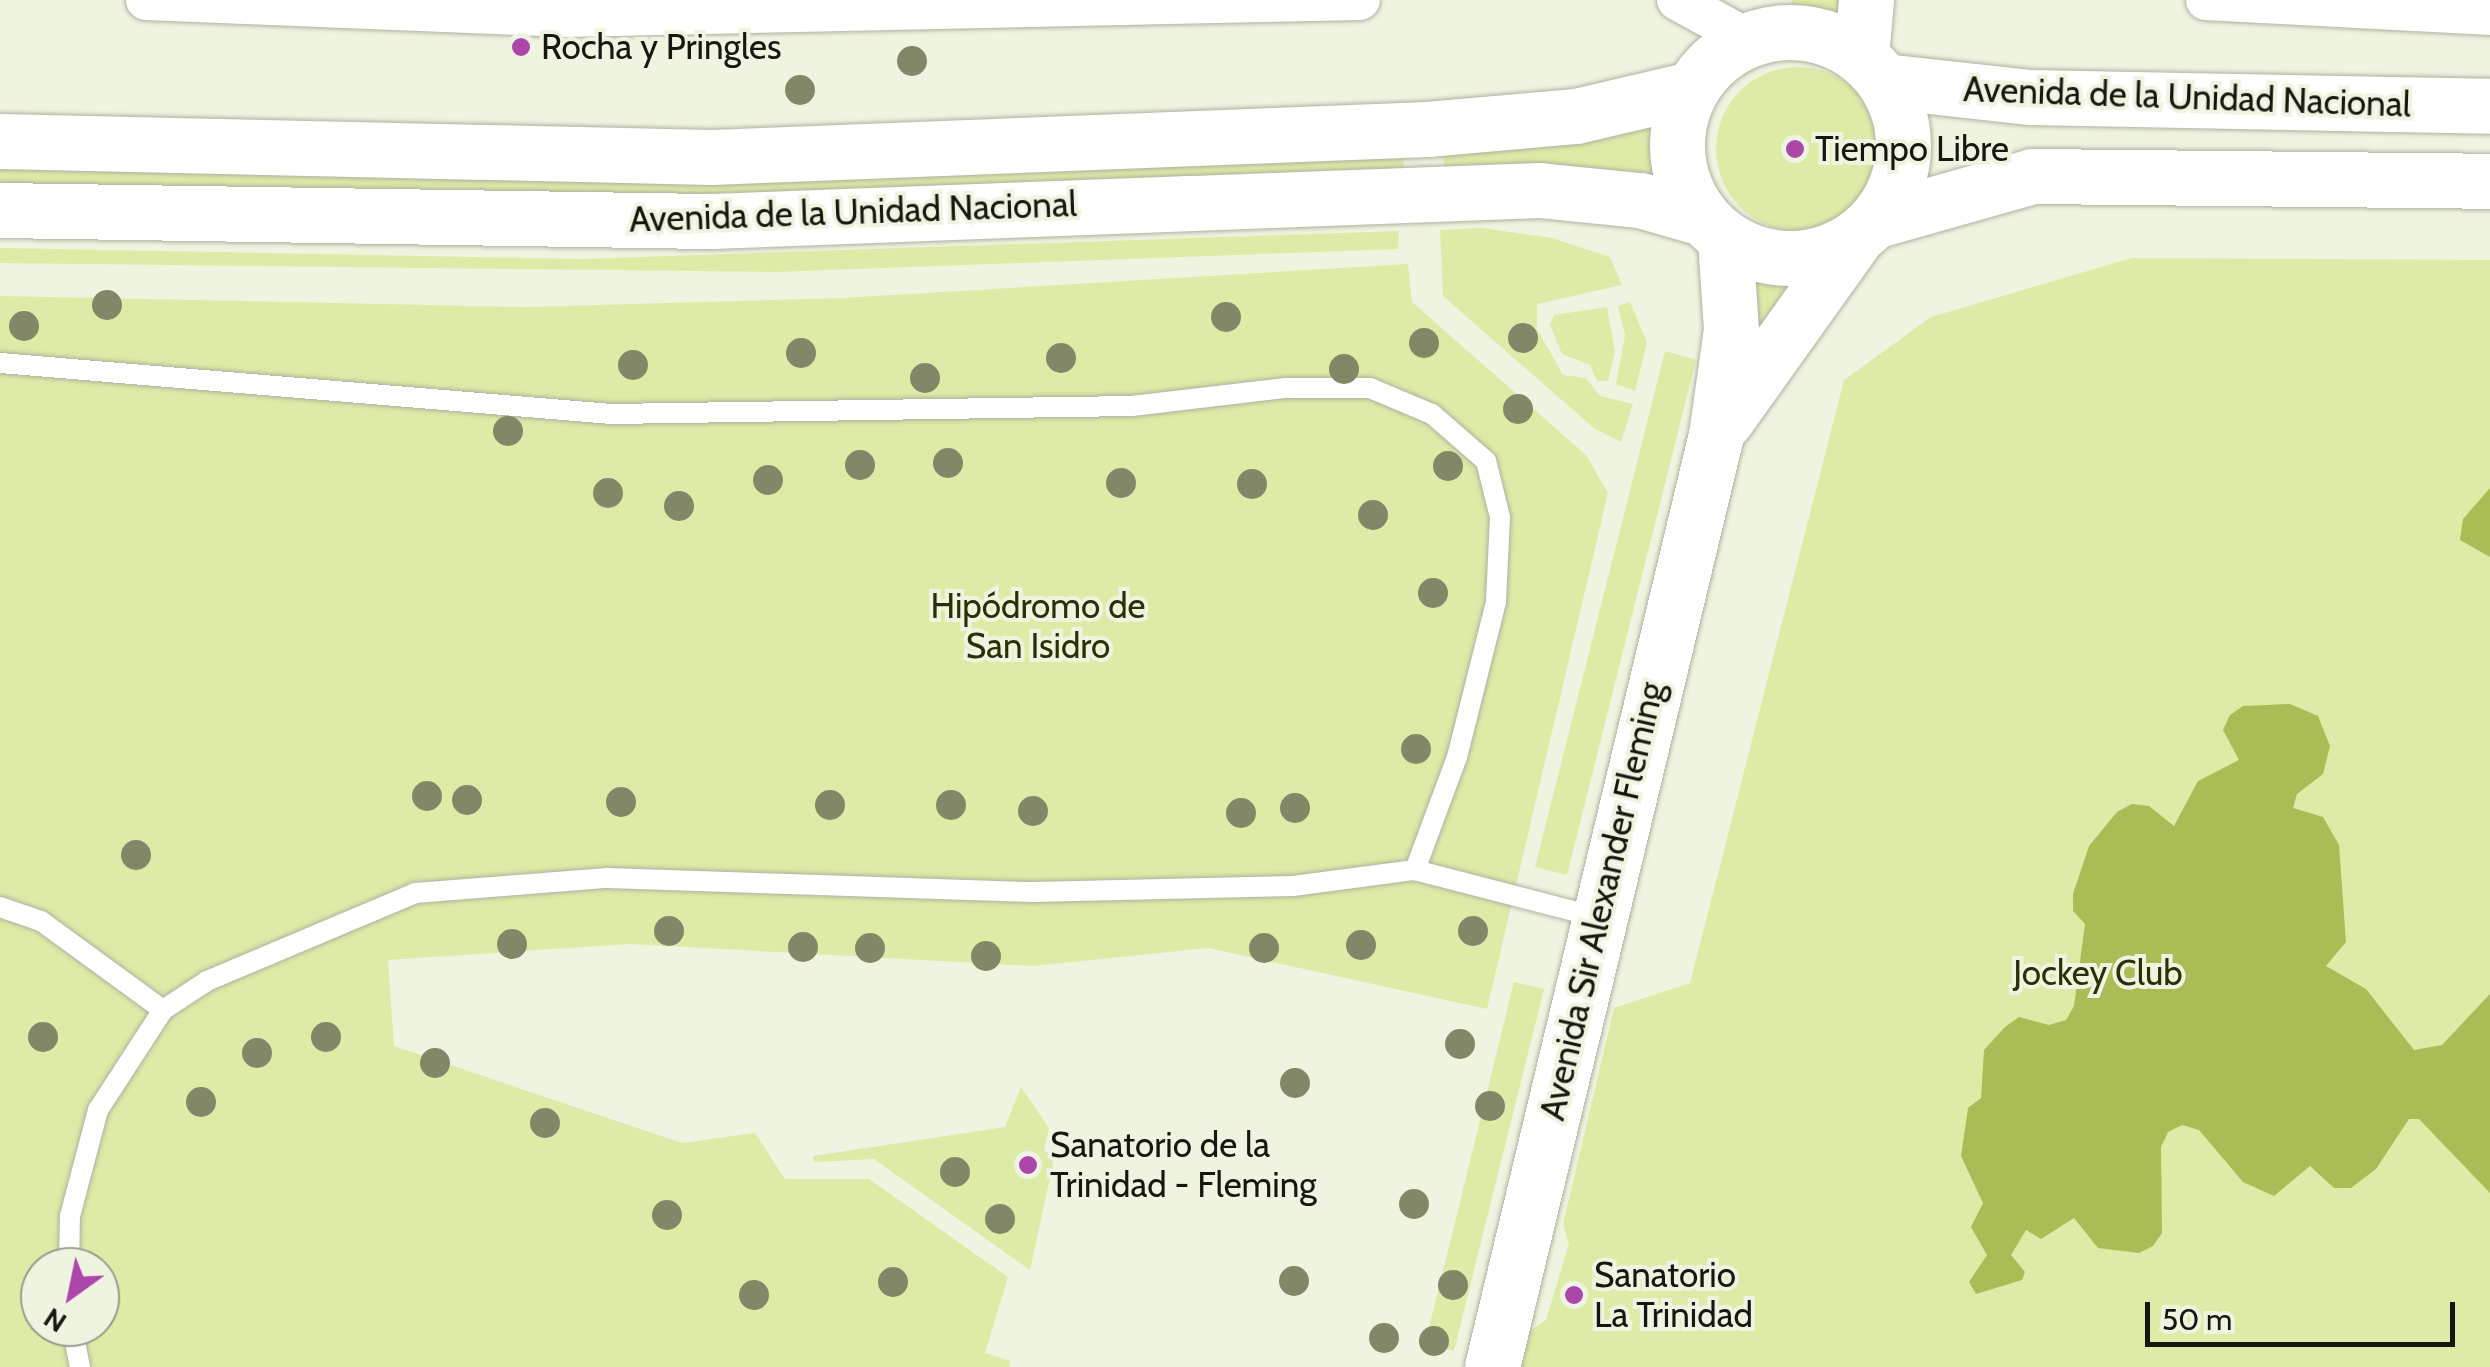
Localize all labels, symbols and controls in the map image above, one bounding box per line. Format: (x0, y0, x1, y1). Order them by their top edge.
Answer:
place label: Rocha y Pringles (541, 26, 781, 68)
marker: Rocha y Pringles (510, 36, 532, 58)
street label: Avenida de la Unidad Nacional (1962, 68, 2412, 126)
place label: Tiempo Libre (1815, 128, 2009, 170)
marker: Tiempo Libre (1784, 138, 1806, 160)
street label: Avenida de la Unidad Nacional (628, 183, 1078, 241)
park label: Hipódromo de San Isidro (930, 585, 1146, 667)
street label: Avenida Sir Alexander Fleming (1531, 678, 1673, 1124)
park label: Jockey Club (2013, 952, 2183, 994)
place label: Sanatorio de la Trinidad - Fleming (1050, 1124, 1317, 1206)
marker: Sanatorio de la Trinidad - Fleming (1015, 1152, 1041, 1178)
north arrow (20, 1247, 120, 1347)
place label: Sanatorio La Trinidad (1594, 1254, 1753, 1336)
scale bar (2150, 1282, 2460, 1344)
marker: Sanatorio La Trinidad (1563, 1284, 1585, 1306)
text: N (37, 1301, 72, 1340)
text: 50 m (2162, 1301, 2232, 1338)

